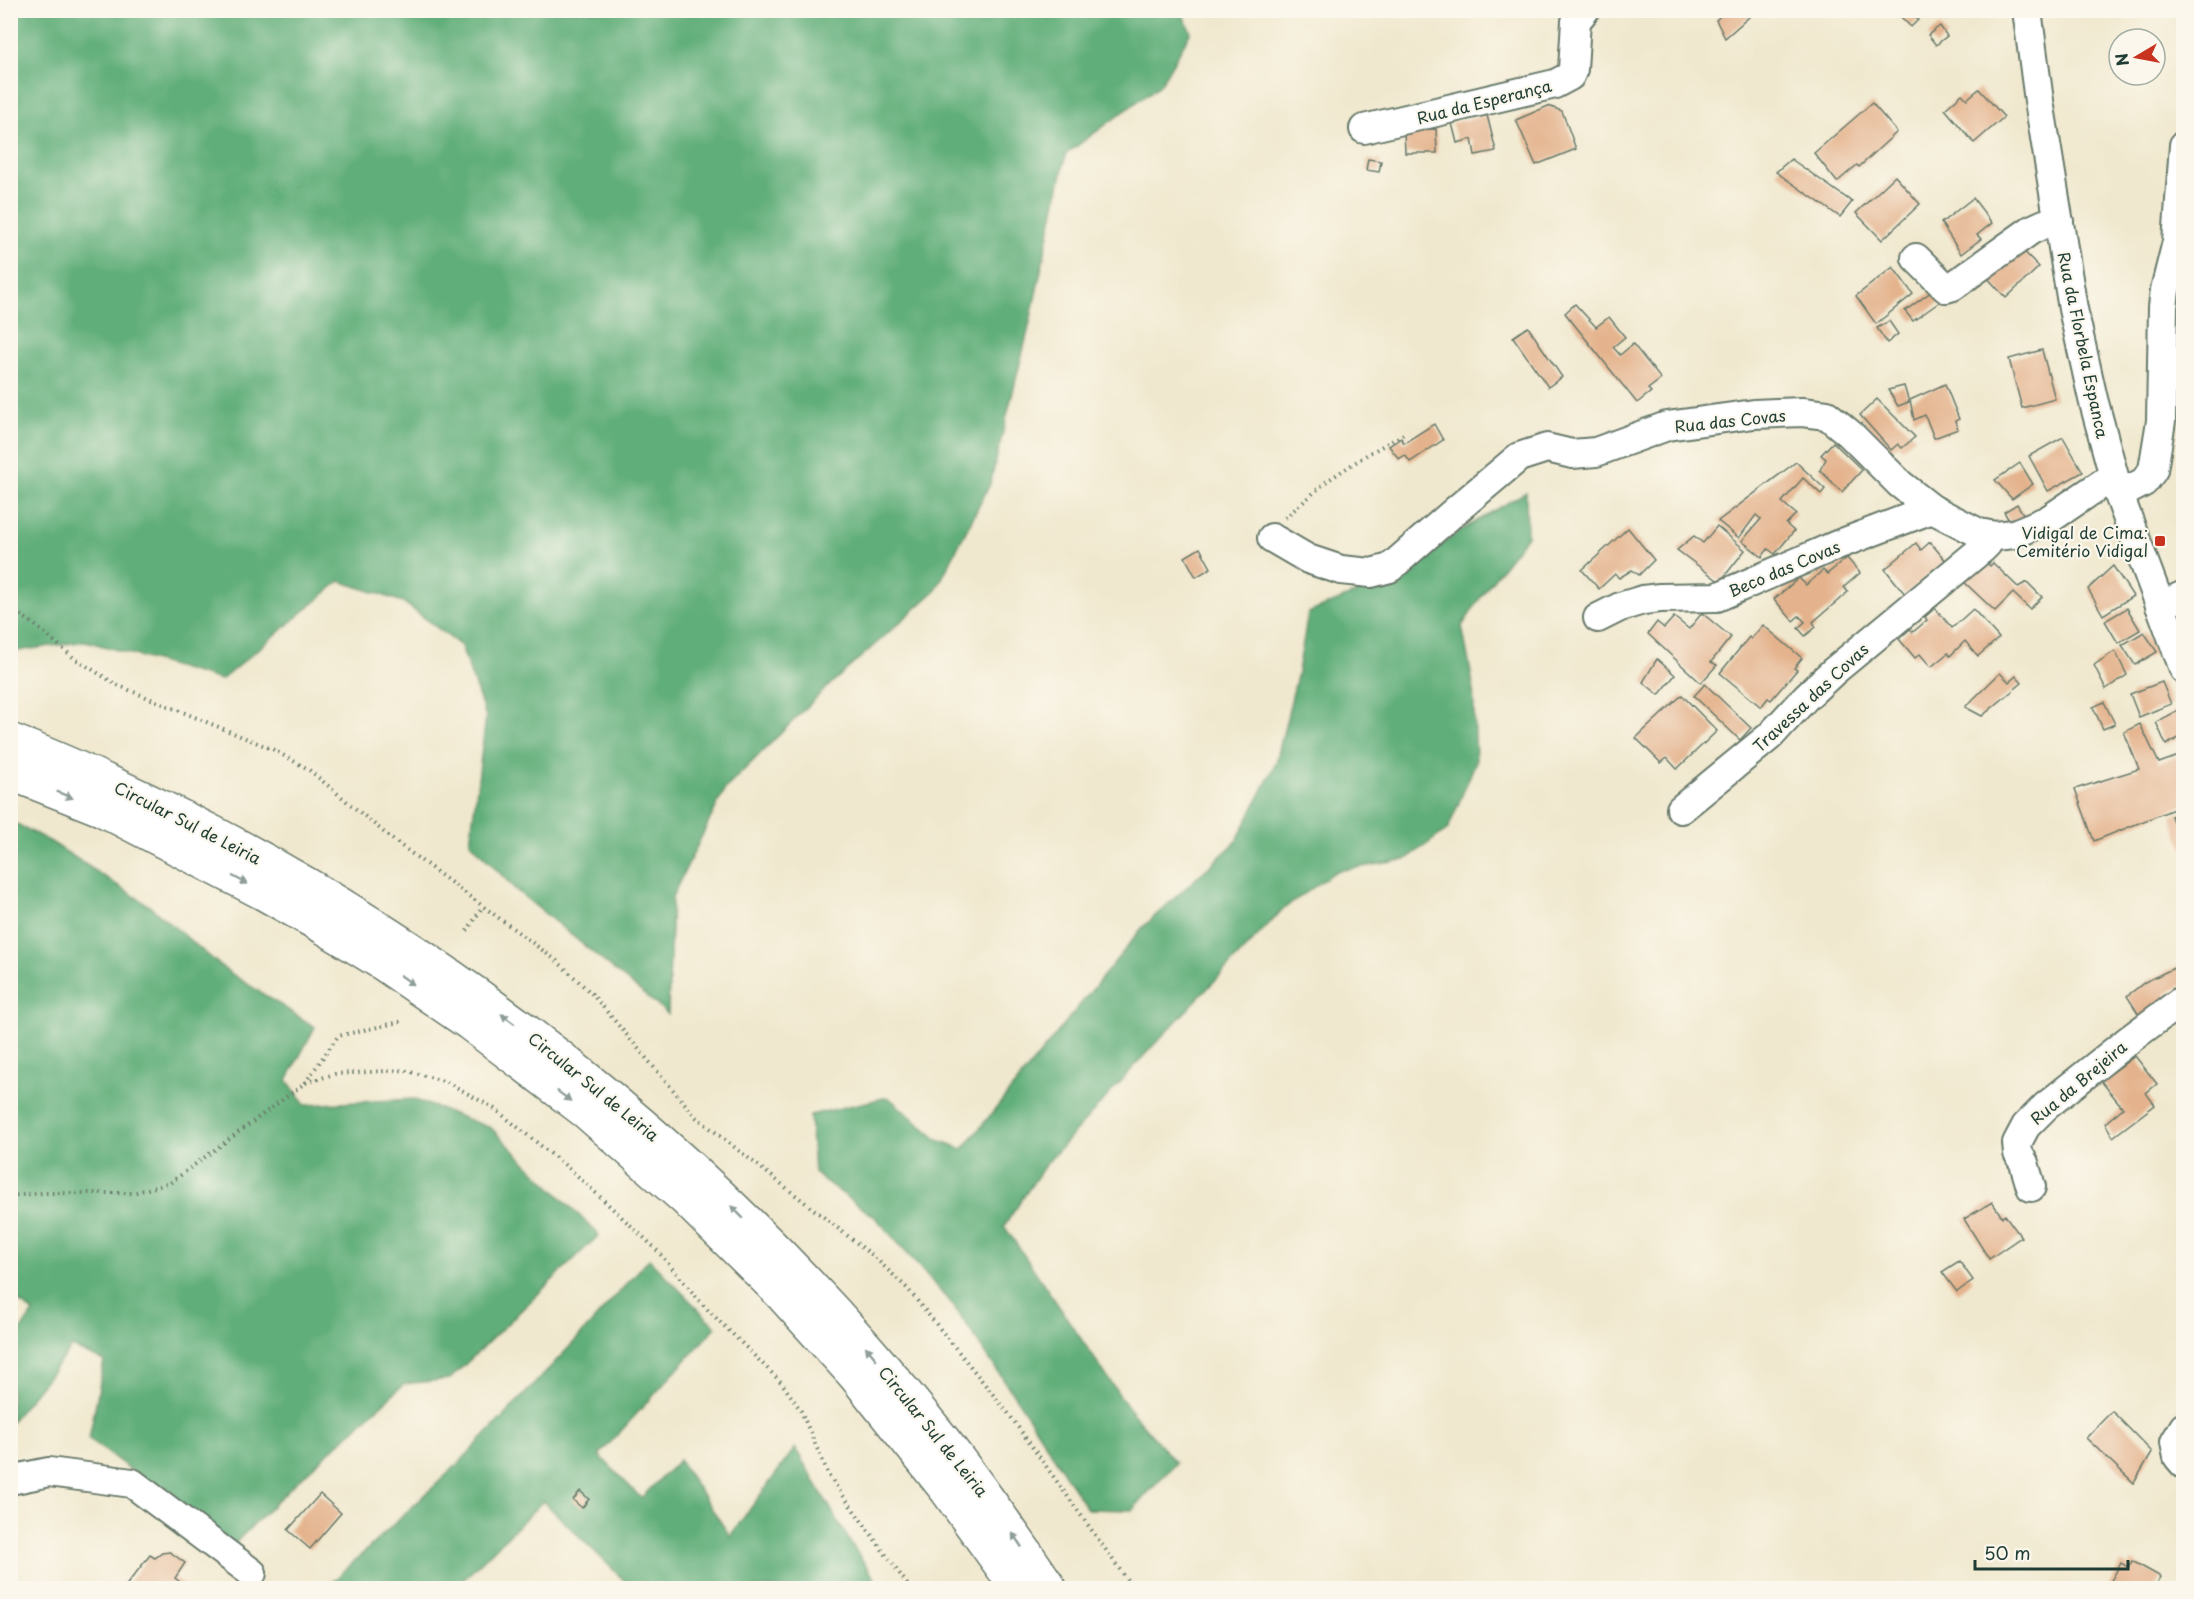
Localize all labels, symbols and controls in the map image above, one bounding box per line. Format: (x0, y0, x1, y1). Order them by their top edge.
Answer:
north arrow (2107, 27, 2167, 87)
text: N (2108, 51, 2134, 68)
street label: Rua da Esperança (1414, 73, 1554, 129)
street label: Rua da Florbela Espanca (2053, 250, 2116, 441)
street label: Rua das Covas (1673, 402, 1787, 438)
place label: Vidigal de Cima: Cemitério Vidigal (2016, 520, 2148, 562)
street label: Beco das Covas (1725, 534, 1843, 602)
marker: Vidigal de Cima: Cemitério Vidigal (2153, 534, 2167, 548)
street label: Travessa das Covas (1747, 637, 1873, 757)
street label: Circular Sul de Leiria (110, 775, 266, 869)
one-way arrow (56, 791, 74, 800)
one-way arrow (231, 876, 248, 885)
one-way arrow (399, 974, 415, 986)
one-way arrow (501, 1013, 516, 1025)
street label: Circular Sul de Leiria (523, 1026, 665, 1146)
street label: Rua da Brejeira (2025, 1034, 2131, 1130)
one-way arrow (557, 1089, 572, 1101)
one-way arrow (730, 1206, 744, 1220)
one-way arrow (865, 1346, 878, 1361)
street label: Circular Sul de Leiria (874, 1360, 994, 1502)
one-way arrow (1012, 1532, 1023, 1548)
scale bar (1975, 1533, 2128, 1571)
text: 50 m (1984, 1539, 2031, 1566)

